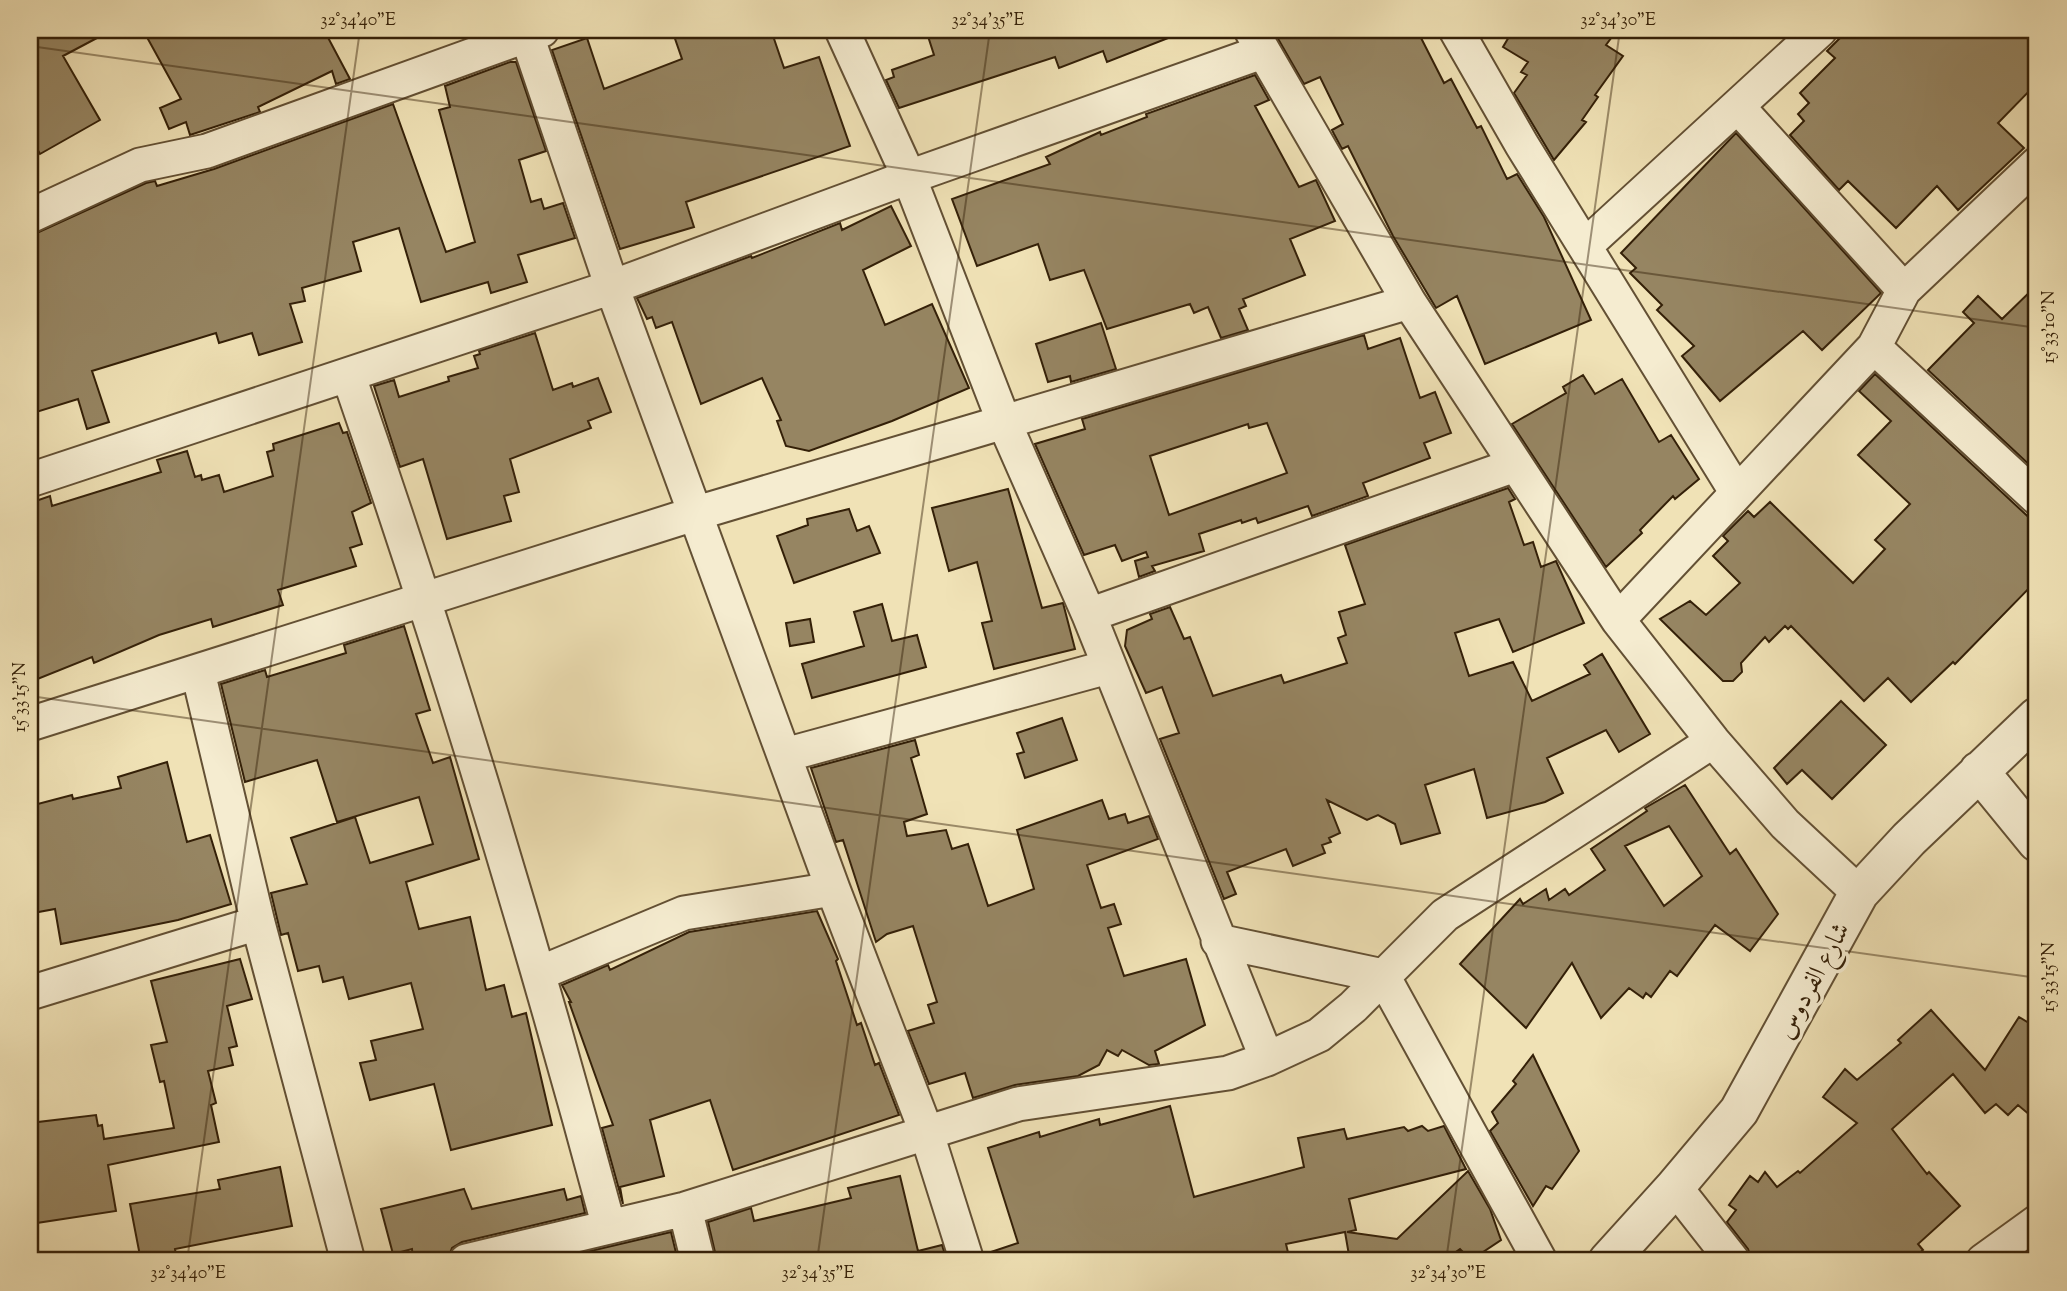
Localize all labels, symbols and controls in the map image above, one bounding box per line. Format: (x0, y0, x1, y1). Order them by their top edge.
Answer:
text: 32°34'40"E (320, 8, 396, 34)
text: 32°34'35"E (952, 8, 1025, 34)
text: 32°34'30"E (1580, 8, 1656, 34)
text: 15°33'10"N (2037, 290, 2063, 364)
text: 15°33'15"N (8, 662, 34, 732)
street label: شارع الفردوس (1768, 916, 1861, 1047)
text: 15°33'15"N (2037, 942, 2063, 1012)
text: 32°34'40"E (150, 1261, 226, 1287)
text: 32°34'35"E (782, 1261, 855, 1287)
text: 32°34'30"E (1410, 1261, 1486, 1287)

